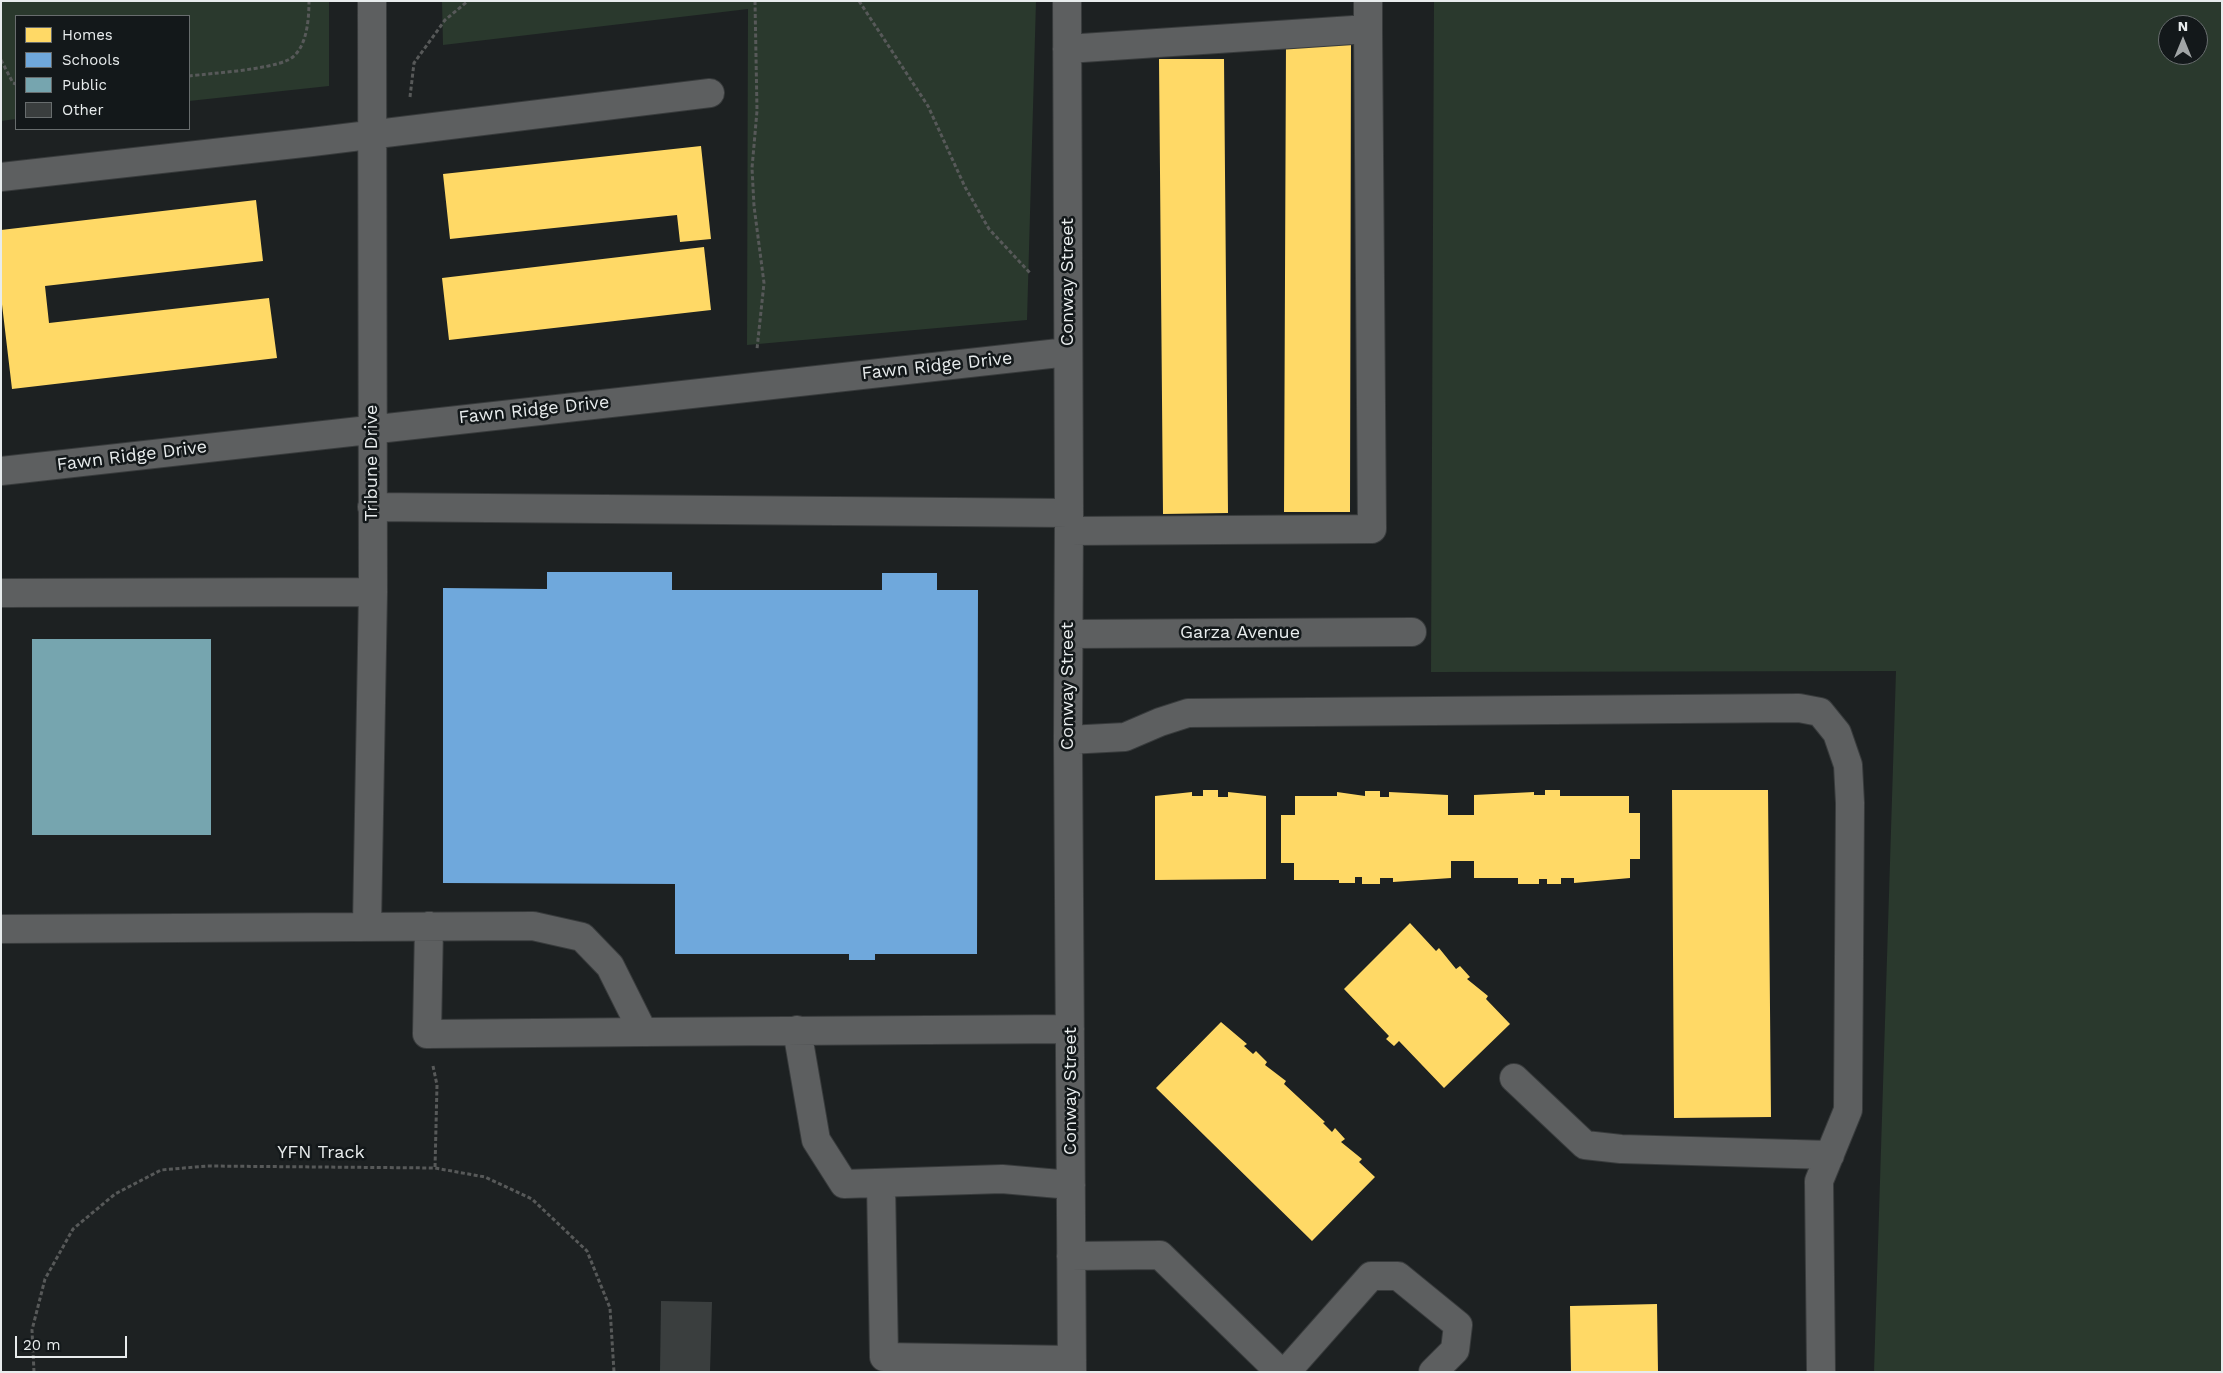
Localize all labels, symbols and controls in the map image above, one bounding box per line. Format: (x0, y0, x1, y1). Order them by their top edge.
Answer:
legend (15, 15, 190, 130)
north arrow (2158, 15, 2208, 65)
text: N (2178, 18, 2188, 34)
text: Homes (62, 26, 113, 44)
text: Schools (62, 51, 120, 69)
text: Public (62, 76, 107, 94)
text: Other (62, 101, 104, 119)
street label: Conway Street (1057, 218, 1079, 346)
street label: Fawn Ridge Drive (861, 347, 1013, 385)
street label: Fawn Ridge Drive (458, 391, 610, 429)
street label: Tribune Drive (361, 405, 383, 521)
street label: Fawn Ridge Drive (56, 436, 208, 476)
street label: Conway Street (1057, 622, 1079, 750)
street label: Garza Avenue (1180, 622, 1300, 644)
street label: Conway Street (1060, 1027, 1082, 1155)
street label: YFN Track (277, 1142, 365, 1164)
scale bar (18, 1326, 130, 1358)
text: 20 m (23, 1336, 61, 1354)

